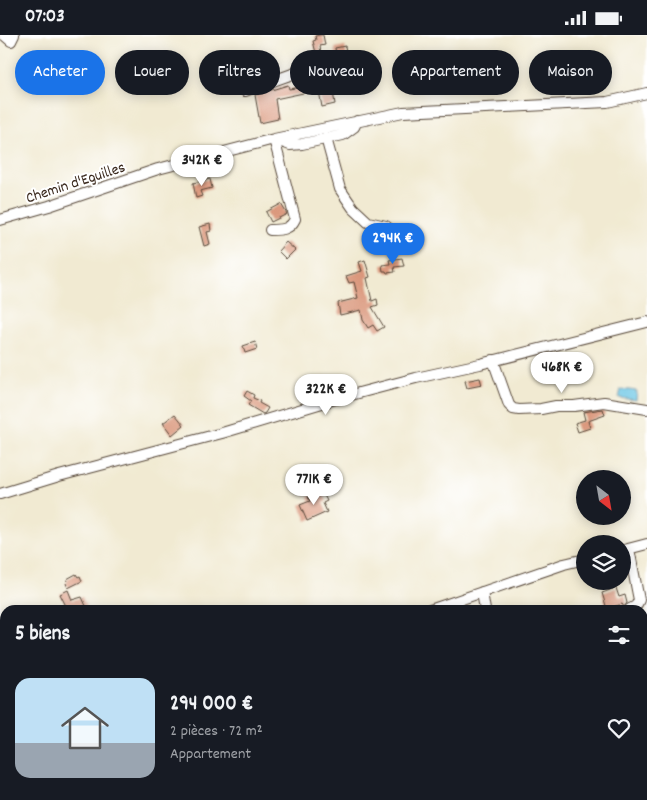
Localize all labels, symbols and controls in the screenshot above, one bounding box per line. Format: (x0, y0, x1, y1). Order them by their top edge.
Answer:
text: 07:03 (25, 4, 65, 31)
chip: Acheter (15, 50, 105, 95)
chip: Louer (115, 50, 189, 95)
chip: Filtres (199, 50, 280, 95)
chip: Nouveau (290, 50, 382, 95)
chip: Appartement (392, 50, 519, 95)
chip: Maison (529, 50, 612, 95)
pin: 342K € (161, 145, 243, 187)
text: 342K € (182, 149, 222, 172)
street label: Chemin d'Eguilles (23, 156, 129, 210)
pin: 294K € (352, 223, 434, 265)
text: 294K € (373, 227, 413, 250)
pin: 468K € (521, 351, 603, 394)
text: 468K € (542, 356, 582, 379)
pin: 322K € (285, 373, 367, 416)
text: 322K € (305, 378, 347, 401)
pin: 771K € (273, 463, 355, 506)
text: 771K € (296, 468, 332, 491)
north arrow (576, 470, 631, 525)
map controls (576, 470, 631, 590)
button: layers (576, 535, 631, 590)
text: 5 biens (15, 620, 70, 650)
icon: filters (605, 621, 633, 649)
text: 294 000 € (170, 690, 253, 720)
icon: home (55, 698, 115, 758)
icon: heart (605, 714, 633, 742)
text: 2 pièces · 72 m² (170, 720, 263, 743)
text: Appartement (170, 743, 251, 766)

